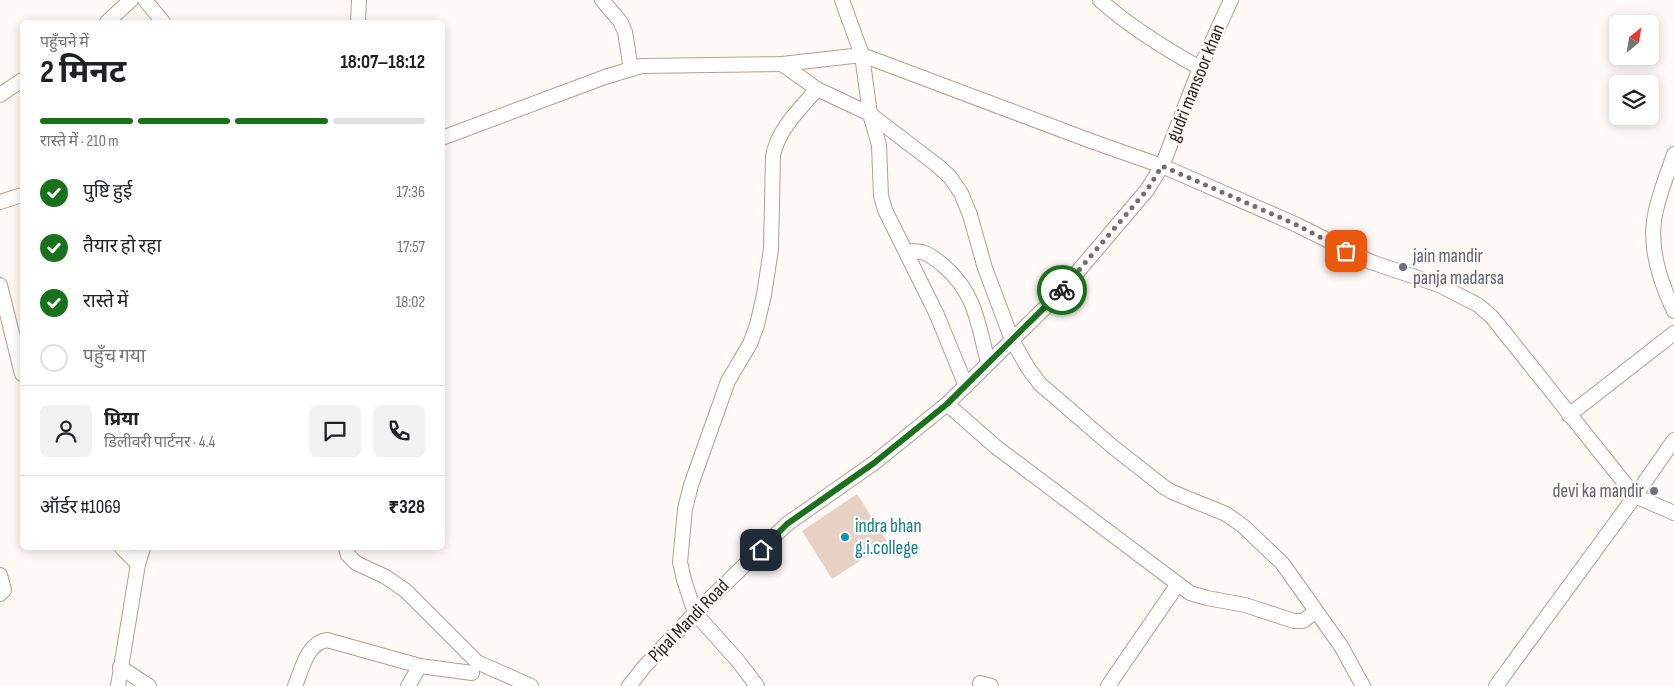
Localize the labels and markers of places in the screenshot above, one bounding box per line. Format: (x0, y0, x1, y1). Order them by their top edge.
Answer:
pin (1325, 230, 1367, 272)
place label: jain mandir panja madarsa (1412, 245, 1504, 290)
marker: jain mandir panja madarsa (1397, 261, 1409, 273)
place label: devi ka mandir (1553, 480, 1645, 503)
marker: devi ka mandir (1648, 485, 1660, 497)
place label: indra bhan g.i.college (855, 515, 922, 560)
pin (740, 529, 782, 571)
marker: indra bhan g.i.college (839, 531, 851, 543)

